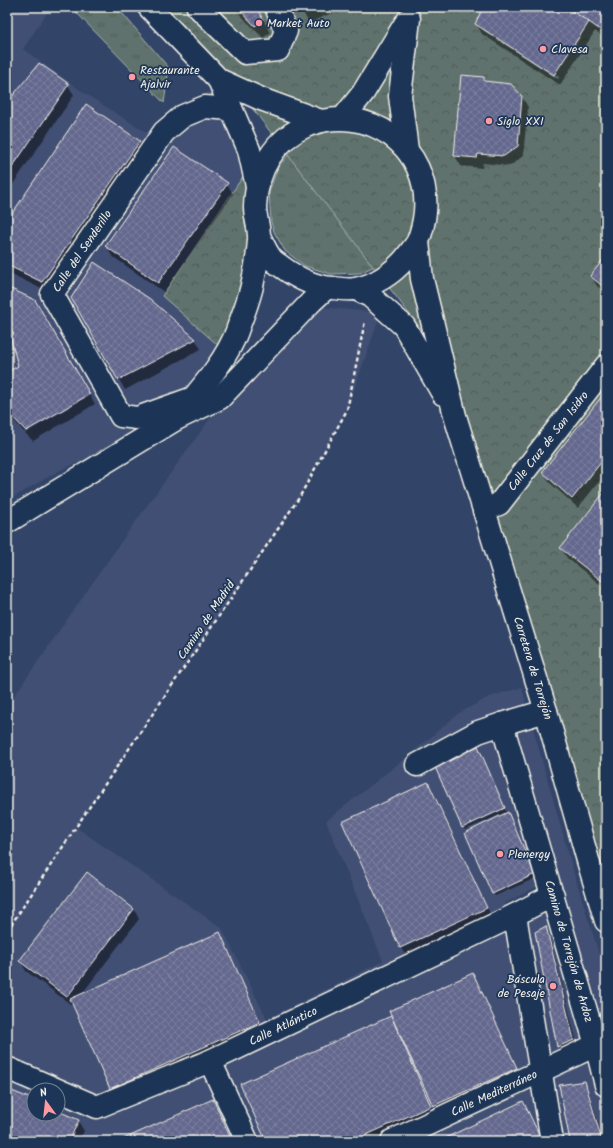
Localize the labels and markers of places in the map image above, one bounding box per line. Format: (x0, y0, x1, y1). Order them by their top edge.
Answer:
place label: Market Auto (267, 14, 330, 33)
marker: Market Auto (254, 18, 264, 28)
place label: Clavesa (551, 40, 588, 59)
marker: Clavesa (538, 44, 548, 54)
place label: Restaurante Ajalvir (140, 61, 200, 94)
marker: Restaurante Ajalvir (127, 72, 137, 82)
place label: Siglo XXI (497, 112, 544, 131)
marker: Siglo XXI (484, 116, 494, 126)
place label: Plenergy (508, 845, 550, 864)
marker: Plenergy (495, 849, 505, 859)
place label: Báscula de Pesaje (498, 970, 546, 1003)
marker: Báscula de Pesaje (548, 981, 558, 991)

